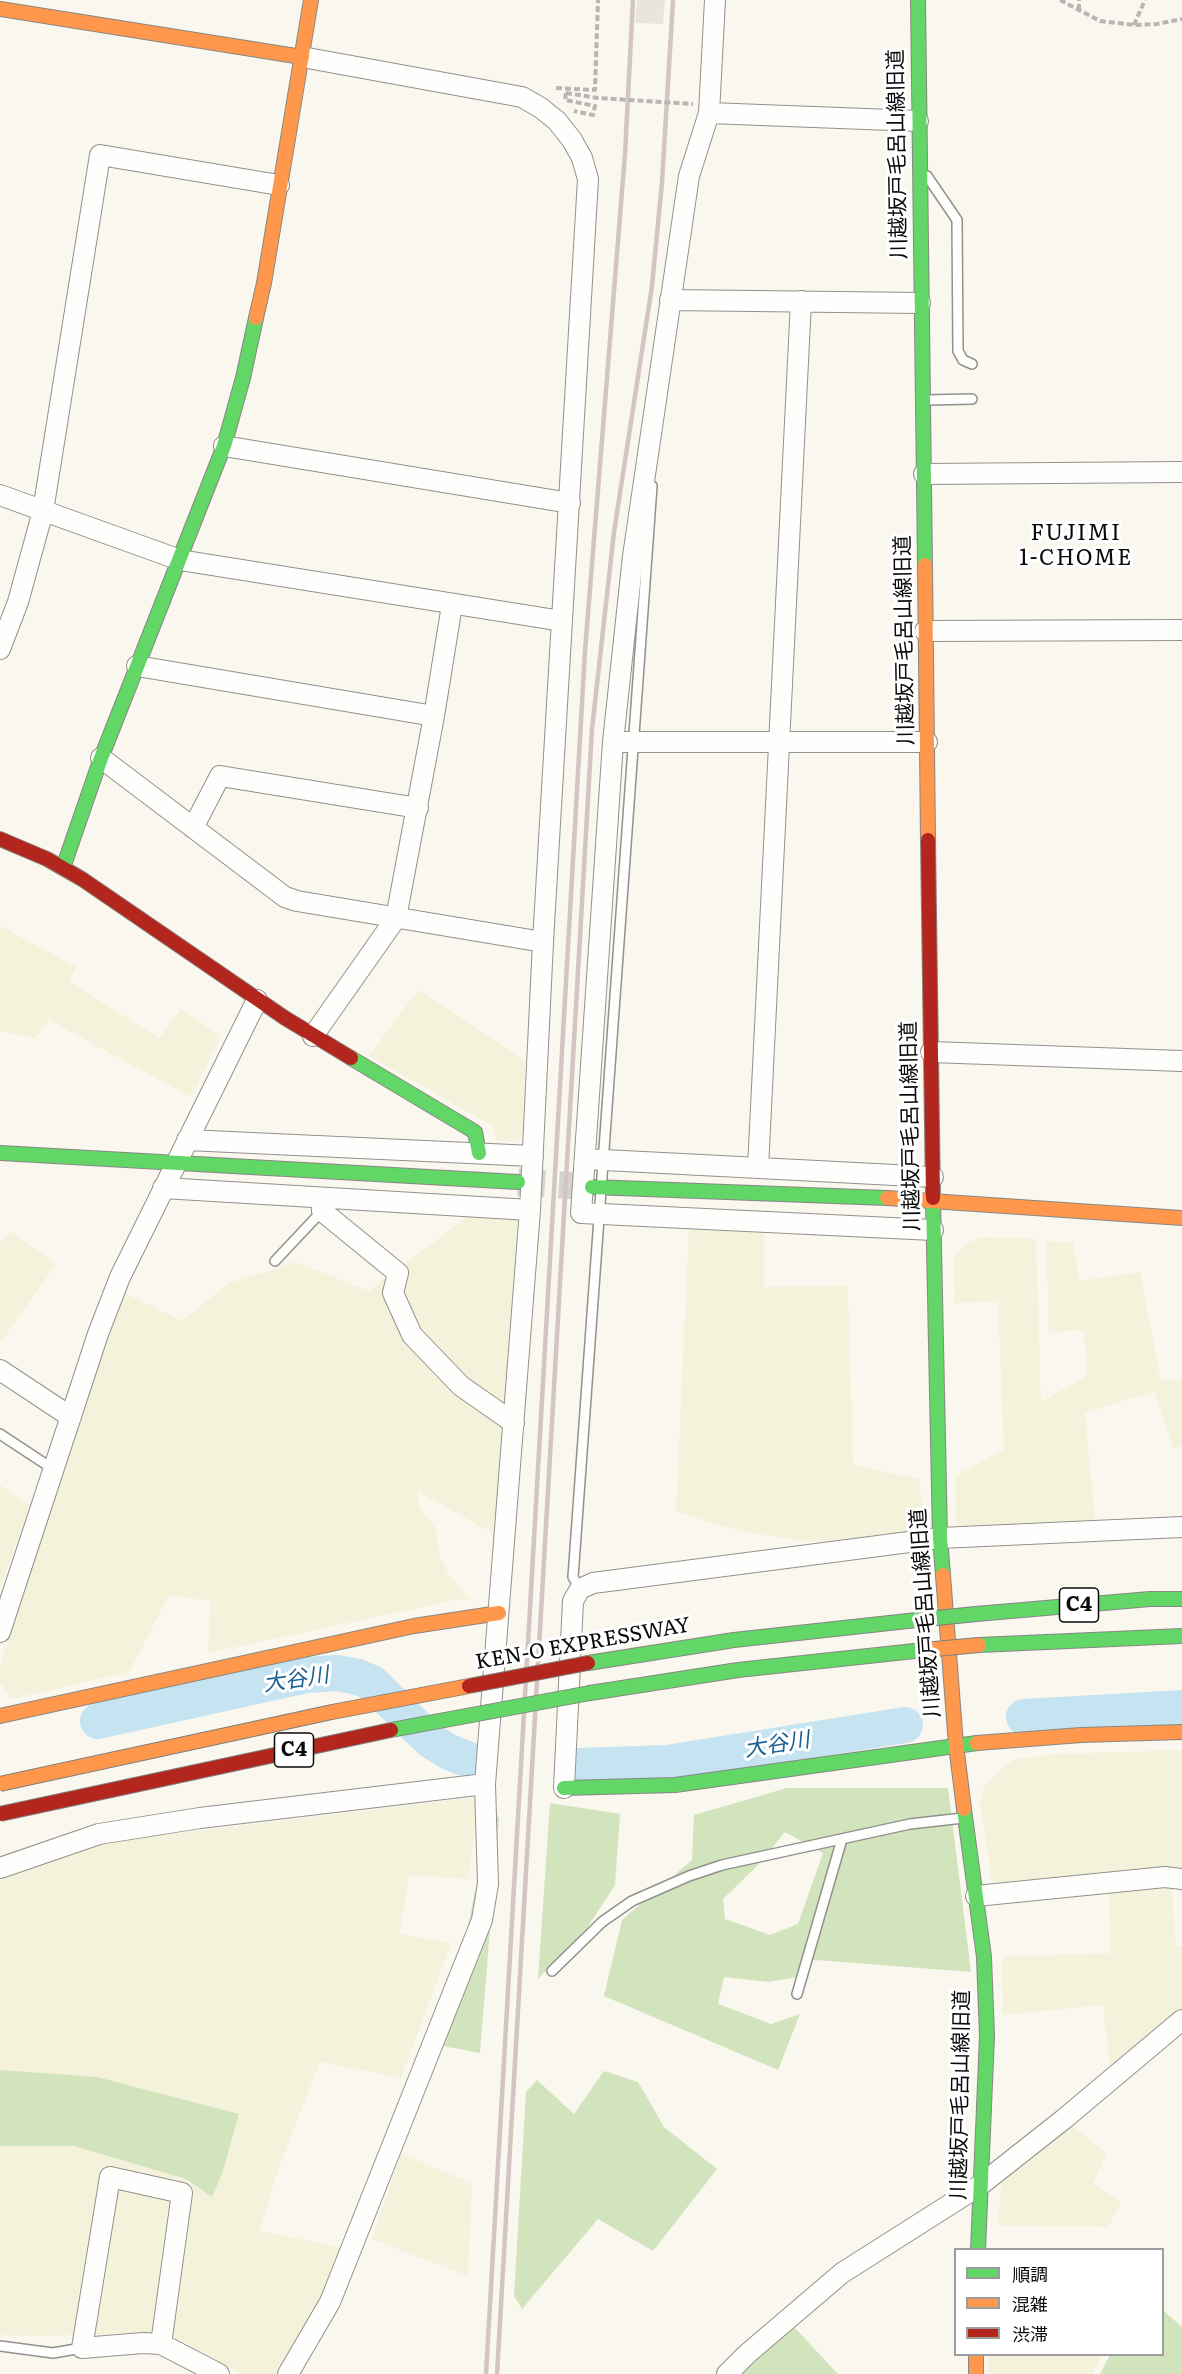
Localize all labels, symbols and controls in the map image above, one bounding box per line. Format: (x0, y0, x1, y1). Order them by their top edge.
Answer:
street label: 川越坂戸毛呂山線旧道 (884, 49, 912, 259)
district label: FUJIMI 1-CHOME (1019, 521, 1133, 572)
street label: 川越坂戸毛呂山線旧道 (891, 535, 919, 745)
street label: 川越坂戸毛呂山線旧道 (897, 1021, 925, 1231)
street label: 川越坂戸毛呂山線旧道 (906, 1507, 946, 1719)
road number: C4 (1060, 1588, 1098, 1622)
street label: KEN-O EXPRESSWAY (474, 1613, 692, 1675)
water label: 大谷川 (261, 1662, 331, 1698)
water label: 大谷川 (742, 1727, 812, 1763)
road number: C4 (274, 1733, 314, 1767)
street label: 川越坂戸毛呂山線旧道 (947, 1990, 975, 2200)
legend (954, 2248, 1164, 2356)
text: 順調 (1012, 2260, 1048, 2287)
text: 混雑 (1012, 2290, 1048, 2317)
text: 渋滞 (1012, 2320, 1048, 2347)

